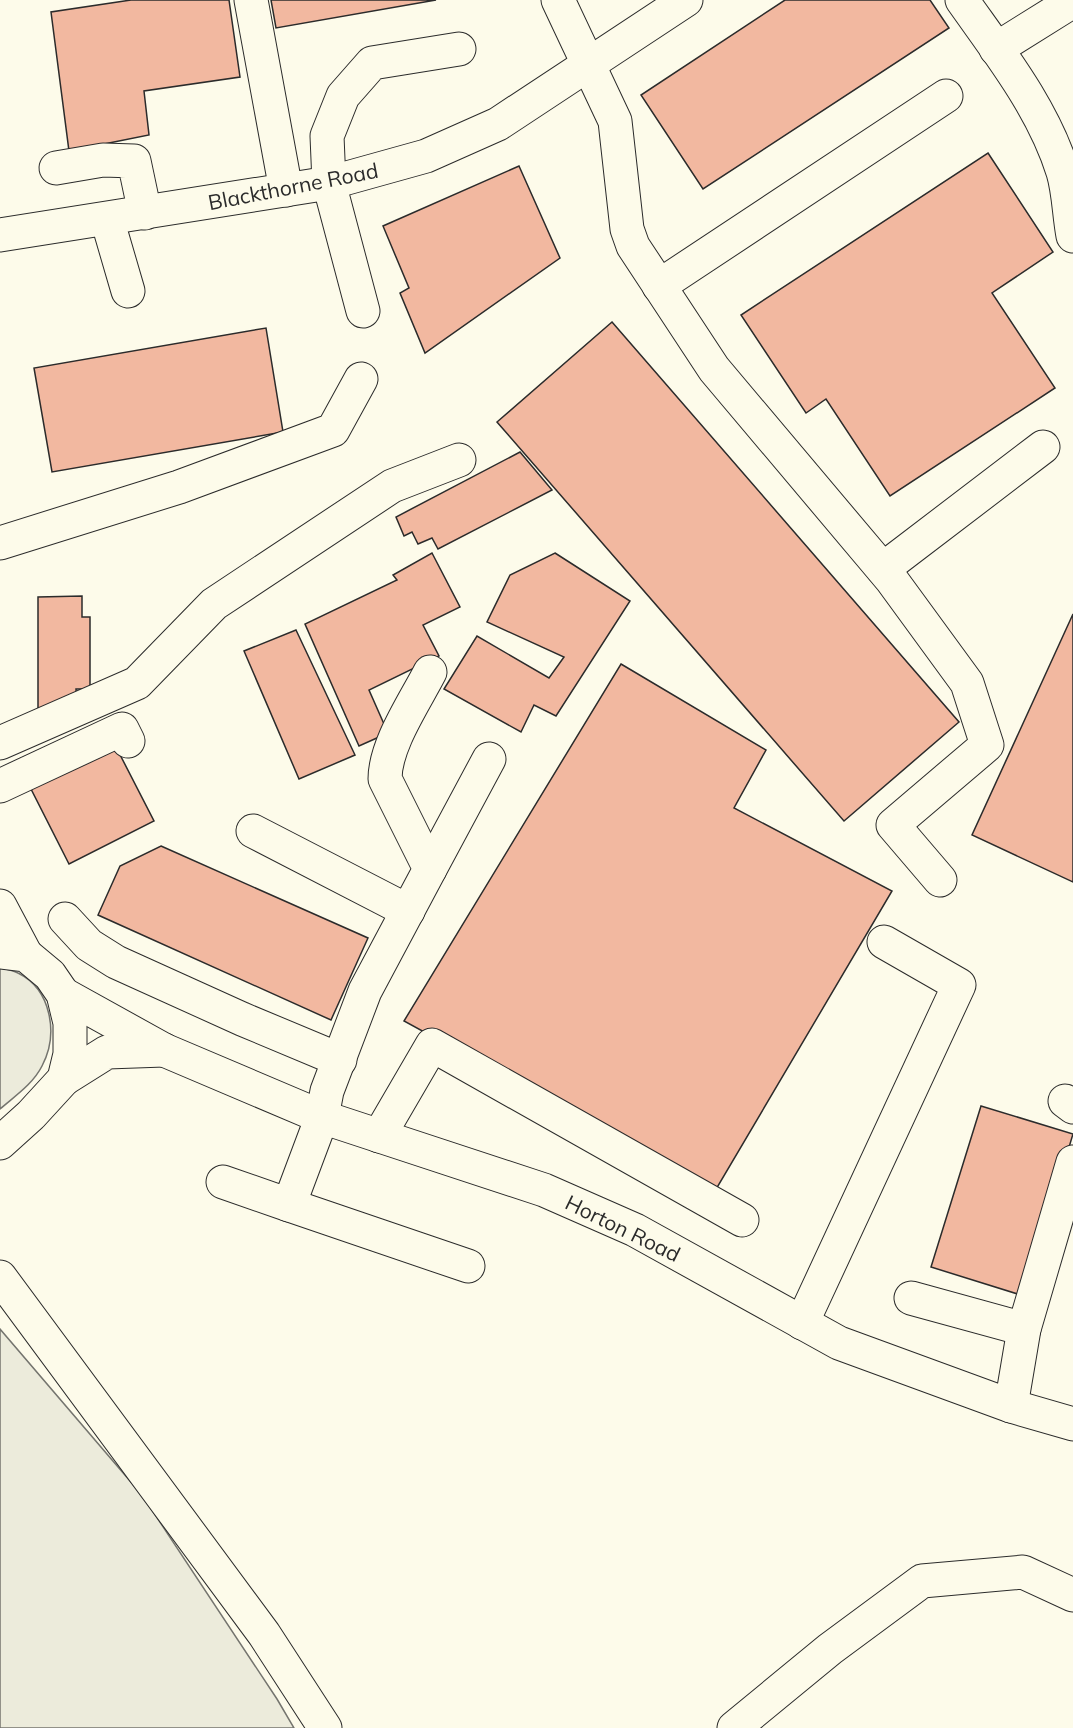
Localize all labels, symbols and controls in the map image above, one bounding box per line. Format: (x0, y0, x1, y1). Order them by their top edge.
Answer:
street label: Blackthorne Road (206, 157, 380, 215)
street label: Horton Road (561, 1189, 685, 1267)

